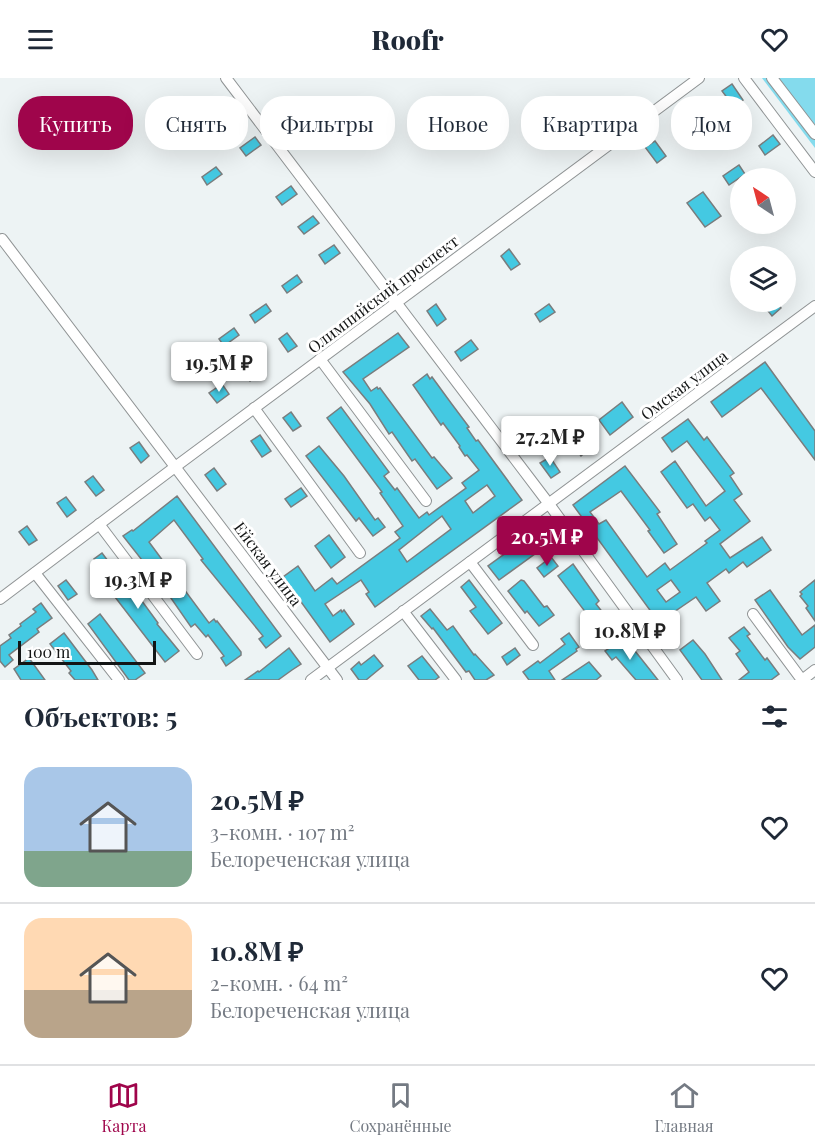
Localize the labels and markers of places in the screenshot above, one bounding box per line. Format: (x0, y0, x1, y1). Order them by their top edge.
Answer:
pin: 19.5M ₽ (164, 342, 274, 393)
pin: 27.2M ₽ (495, 416, 605, 467)
pin: 20.5M ₽ (492, 516, 602, 567)
pin: 19.3M ₽ (83, 559, 193, 610)
pin: 10.8M ₽ (575, 610, 685, 661)

